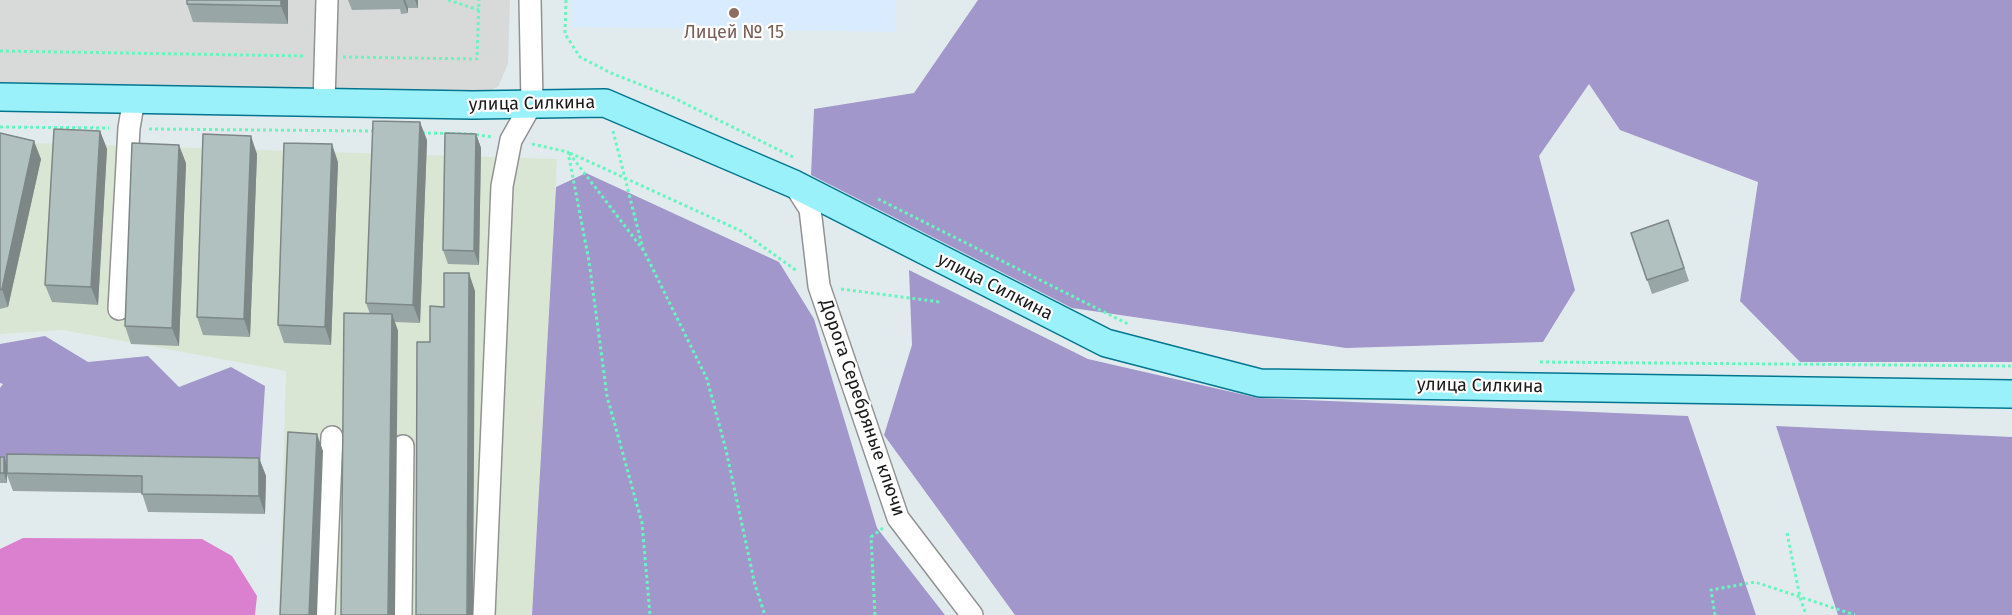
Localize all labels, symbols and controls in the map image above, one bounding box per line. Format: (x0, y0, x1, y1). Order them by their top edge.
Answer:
marker: Лицей № 15 (727, 6, 741, 20)
place label: Лицей № 15 (684, 22, 784, 44)
street label: улица Силкина (469, 92, 595, 116)
street label: улица Силкина (934, 249, 1056, 325)
street label: Дорога Серебряные ключи (815, 297, 909, 519)
street label: улица Силкина (1417, 374, 1543, 398)

